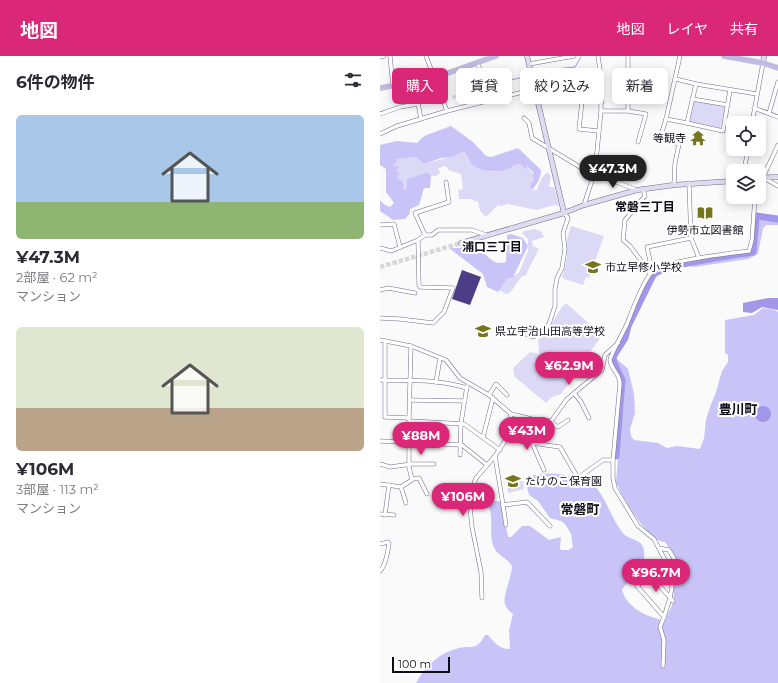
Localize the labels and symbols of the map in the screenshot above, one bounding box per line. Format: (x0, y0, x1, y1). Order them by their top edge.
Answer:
temple icon: 等観寺 (689, 129, 707, 147)
place label: 等観寺 (653, 131, 686, 145)
pin: ¥47.3M (580, 155, 646, 189)
district label: 常磐三丁目 (615, 199, 675, 214)
library icon: 伊勢市立図書館 (696, 204, 714, 222)
place label: 伊勢市立図書館 (667, 223, 744, 237)
district label: 浦口三丁目 (462, 239, 522, 254)
school or university icon: 市立早修小学校 (584, 258, 602, 276)
place label: 市立早修小学校 (605, 260, 682, 274)
school or university icon: 県立宇治山田高等学校 (474, 322, 492, 340)
place label: 県立宇治山田高等学校 (495, 324, 605, 338)
pin: ¥62.9M (536, 352, 602, 386)
district label: 豊川町 (718, 401, 758, 417)
pin: ¥43M (503, 417, 551, 451)
pin: ¥88M (397, 422, 445, 456)
school or university icon: たけのこ保育園 (504, 472, 522, 490)
place label: たけのこ保育園 (525, 474, 602, 488)
pin: ¥106M (435, 483, 491, 517)
district label: 常磐町 (560, 501, 600, 517)
pin: ¥96.7M (623, 559, 689, 593)
scale bar (392, 655, 450, 674)

